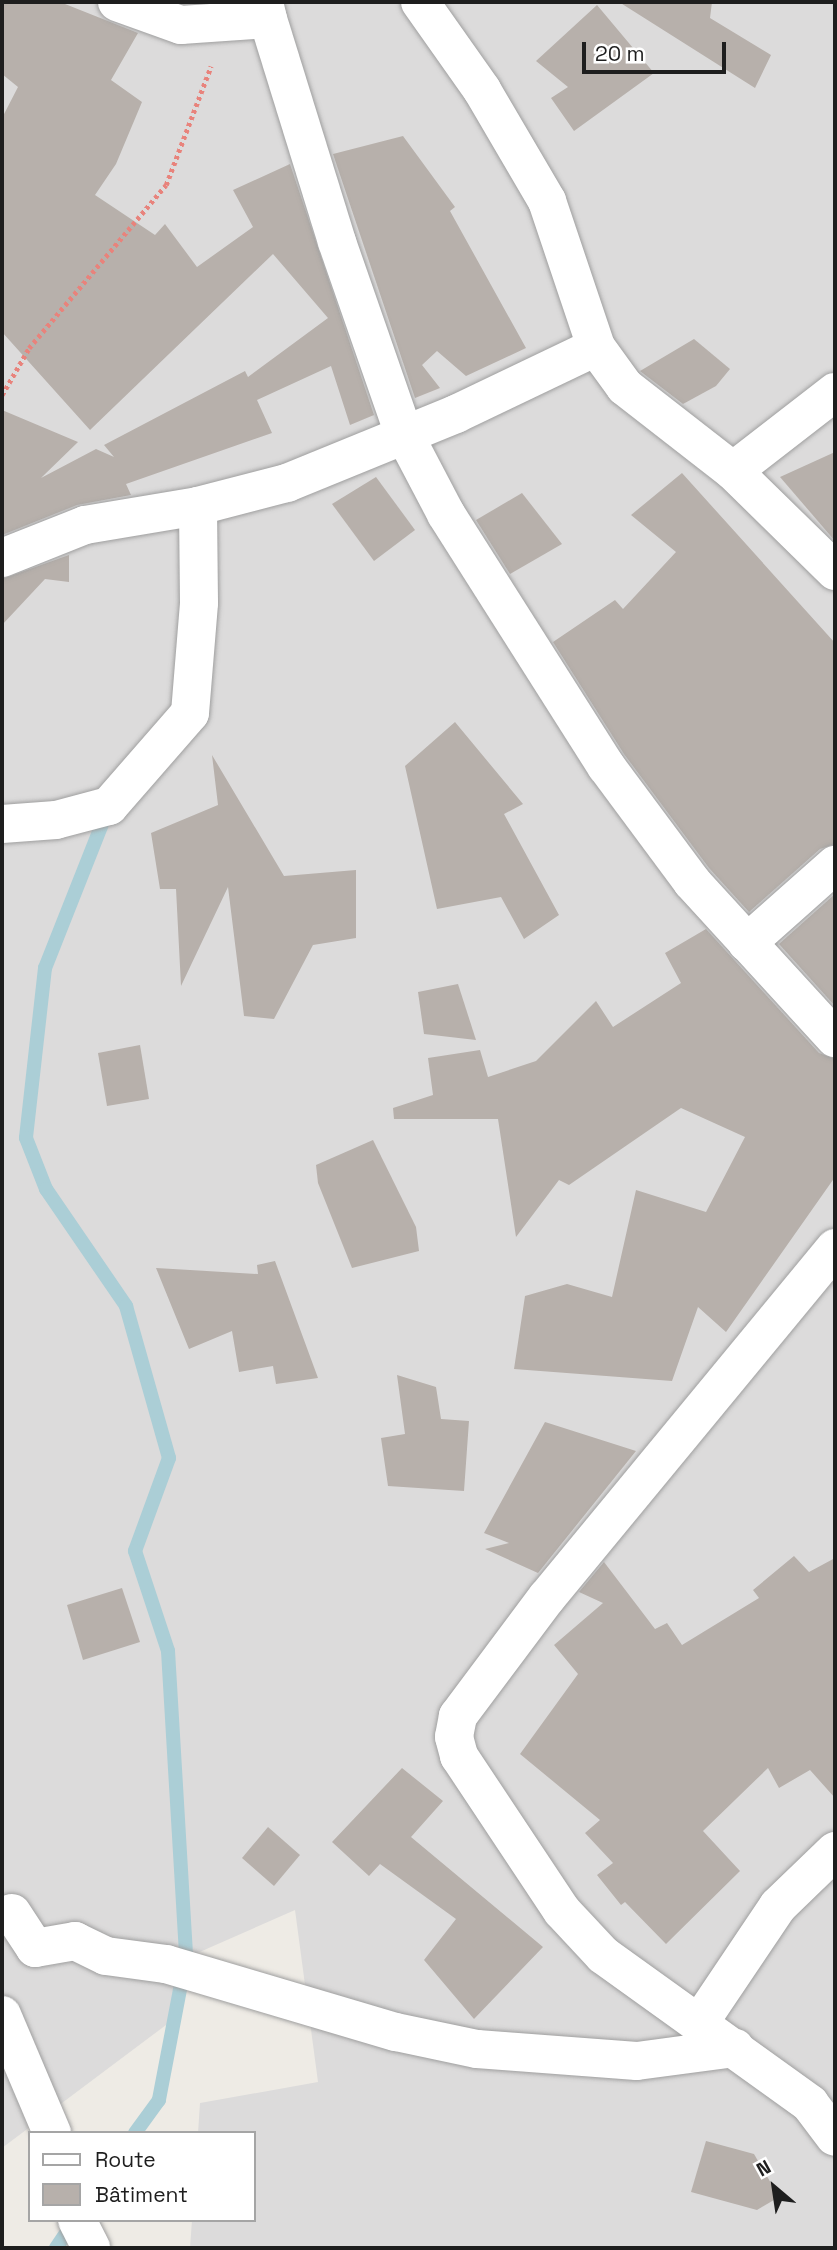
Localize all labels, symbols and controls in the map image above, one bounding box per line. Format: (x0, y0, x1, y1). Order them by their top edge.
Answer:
scale bar (585, 28, 728, 72)
text: 20 m (595, 40, 645, 67)
legend (28, 2131, 256, 2222)
text: Route (95, 2146, 156, 2173)
north arrow (739, 2152, 809, 2222)
text: N (752, 2154, 775, 2182)
text: Bâtiment (95, 2181, 188, 2208)

